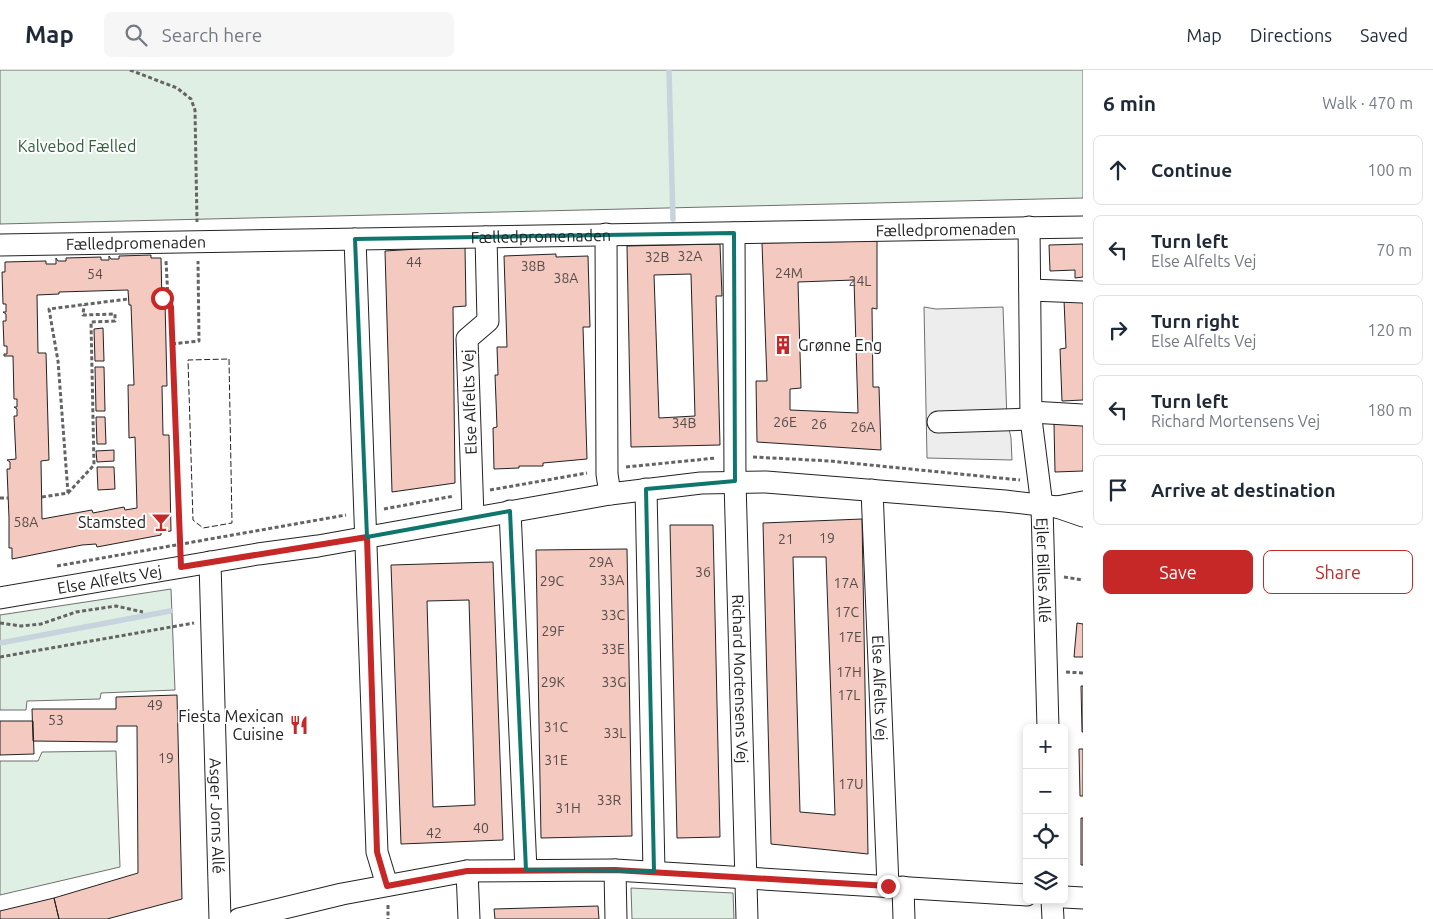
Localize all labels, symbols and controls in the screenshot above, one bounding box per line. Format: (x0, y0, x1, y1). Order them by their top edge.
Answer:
search box (104, 12, 454, 57)
text: Map (25, 21, 74, 48)
icon: search (122, 21, 150, 49)
text: Search here (162, 24, 262, 46)
text: Map (1186, 25, 1222, 45)
text: Directions (1250, 25, 1332, 45)
text: Saved (1360, 25, 1408, 45)
text: 6 min (1103, 91, 1156, 115)
text: Walk · 470 m (1322, 94, 1413, 112)
park label: Kalvebod Fælled (18, 137, 136, 155)
icon: ahead (1104, 156, 1132, 184)
text: Continue (1151, 159, 1232, 181)
text: 100 m (1367, 161, 1412, 179)
street label: Fælledpromenaden (876, 219, 1016, 239)
street label: Fælledpromenaden (471, 226, 611, 246)
text: Turn left (1151, 230, 1229, 252)
street label: Fælledpromenaden (66, 233, 206, 253)
icon: left (1104, 236, 1132, 264)
text: 70 m (1376, 241, 1412, 259)
house number: 32A (678, 248, 702, 264)
house number: 32B (645, 249, 669, 265)
text: Else Alfelts Vej (1151, 252, 1257, 270)
house number: 44 (406, 254, 422, 270)
house number: 38B (521, 258, 545, 274)
house number: 24M (775, 265, 803, 281)
house number: 54 (87, 266, 103, 282)
house number: 38A (554, 270, 578, 286)
house number: 24L (849, 273, 871, 289)
route start (151, 287, 174, 310)
text: Turn right (1151, 310, 1239, 332)
icon: right (1104, 316, 1132, 344)
text: 120 m (1367, 321, 1412, 339)
text: Else Alfelts Vej (1151, 332, 1257, 350)
building icon: Grønne Eng (772, 334, 794, 356)
place label: Grønne Eng (798, 336, 882, 354)
street label: Else Alfelts Vej (458, 349, 480, 455)
text: Turn left (1151, 390, 1229, 412)
icon: left (1104, 396, 1132, 424)
text: 180 m (1367, 401, 1412, 419)
text: Richard Mortensens Vej (1151, 412, 1320, 430)
house number: 26E (773, 414, 797, 430)
house number: 34B (672, 415, 696, 431)
house number: 26 (811, 416, 827, 432)
house number: 26A (851, 419, 875, 435)
icon: arrive (1104, 476, 1132, 504)
text: Arrive at destination (1151, 479, 1336, 501)
bar icon: Stamsted (150, 511, 172, 533)
place label: Stamsted (78, 513, 146, 531)
house number: 58A (14, 514, 38, 530)
street label: Ejler Billes Allé (1033, 517, 1054, 623)
house number: 19 (819, 530, 835, 546)
house number: 21 (778, 531, 794, 547)
button: Save (1103, 550, 1253, 594)
button: Share (1263, 550, 1413, 594)
house number: 29A (589, 554, 613, 570)
street label: Else Alfelts Vej (56, 562, 163, 597)
house number: 36 (695, 564, 711, 580)
house number: 33A (600, 572, 624, 588)
house number: 29C (540, 573, 565, 589)
house number: 17A (834, 575, 858, 591)
street label: Richard Mortensens Vej (729, 594, 752, 764)
house number: 17C (835, 604, 860, 620)
house number: 33C (601, 607, 626, 623)
house number: 29F (541, 623, 565, 639)
house number: 17E (838, 629, 862, 645)
street label: Else Alfelts Vej (869, 635, 891, 741)
house number: 33E (601, 641, 625, 657)
house number: 17H (836, 664, 862, 680)
house number: 29K (541, 674, 566, 690)
house number: 33G (601, 674, 627, 690)
house number: 17L (838, 687, 860, 703)
house number: 49 (147, 697, 163, 713)
place label: Fiesta Mexican Cuisine (178, 707, 284, 743)
house number: 53 (48, 712, 64, 728)
restaurant icon: Fiesta Mexican Cuisine (288, 714, 310, 736)
house number: 31C (544, 719, 569, 735)
map controls (1023, 724, 1068, 904)
button: + (1023, 724, 1068, 769)
house number: 33L (604, 725, 626, 741)
house number: 19 (158, 750, 174, 766)
house number: 31E (544, 752, 568, 768)
street label: Asger Jorns Allé (206, 758, 228, 874)
button: − (1023, 769, 1068, 814)
house number: 17U (838, 776, 864, 792)
house number: 33R (597, 792, 622, 808)
house number: 31H (555, 800, 581, 816)
button: locate (1023, 814, 1068, 859)
house number: 40 (473, 820, 489, 836)
house number: 42 (426, 825, 442, 841)
button: layers (1023, 859, 1068, 904)
route end (877, 875, 900, 898)

